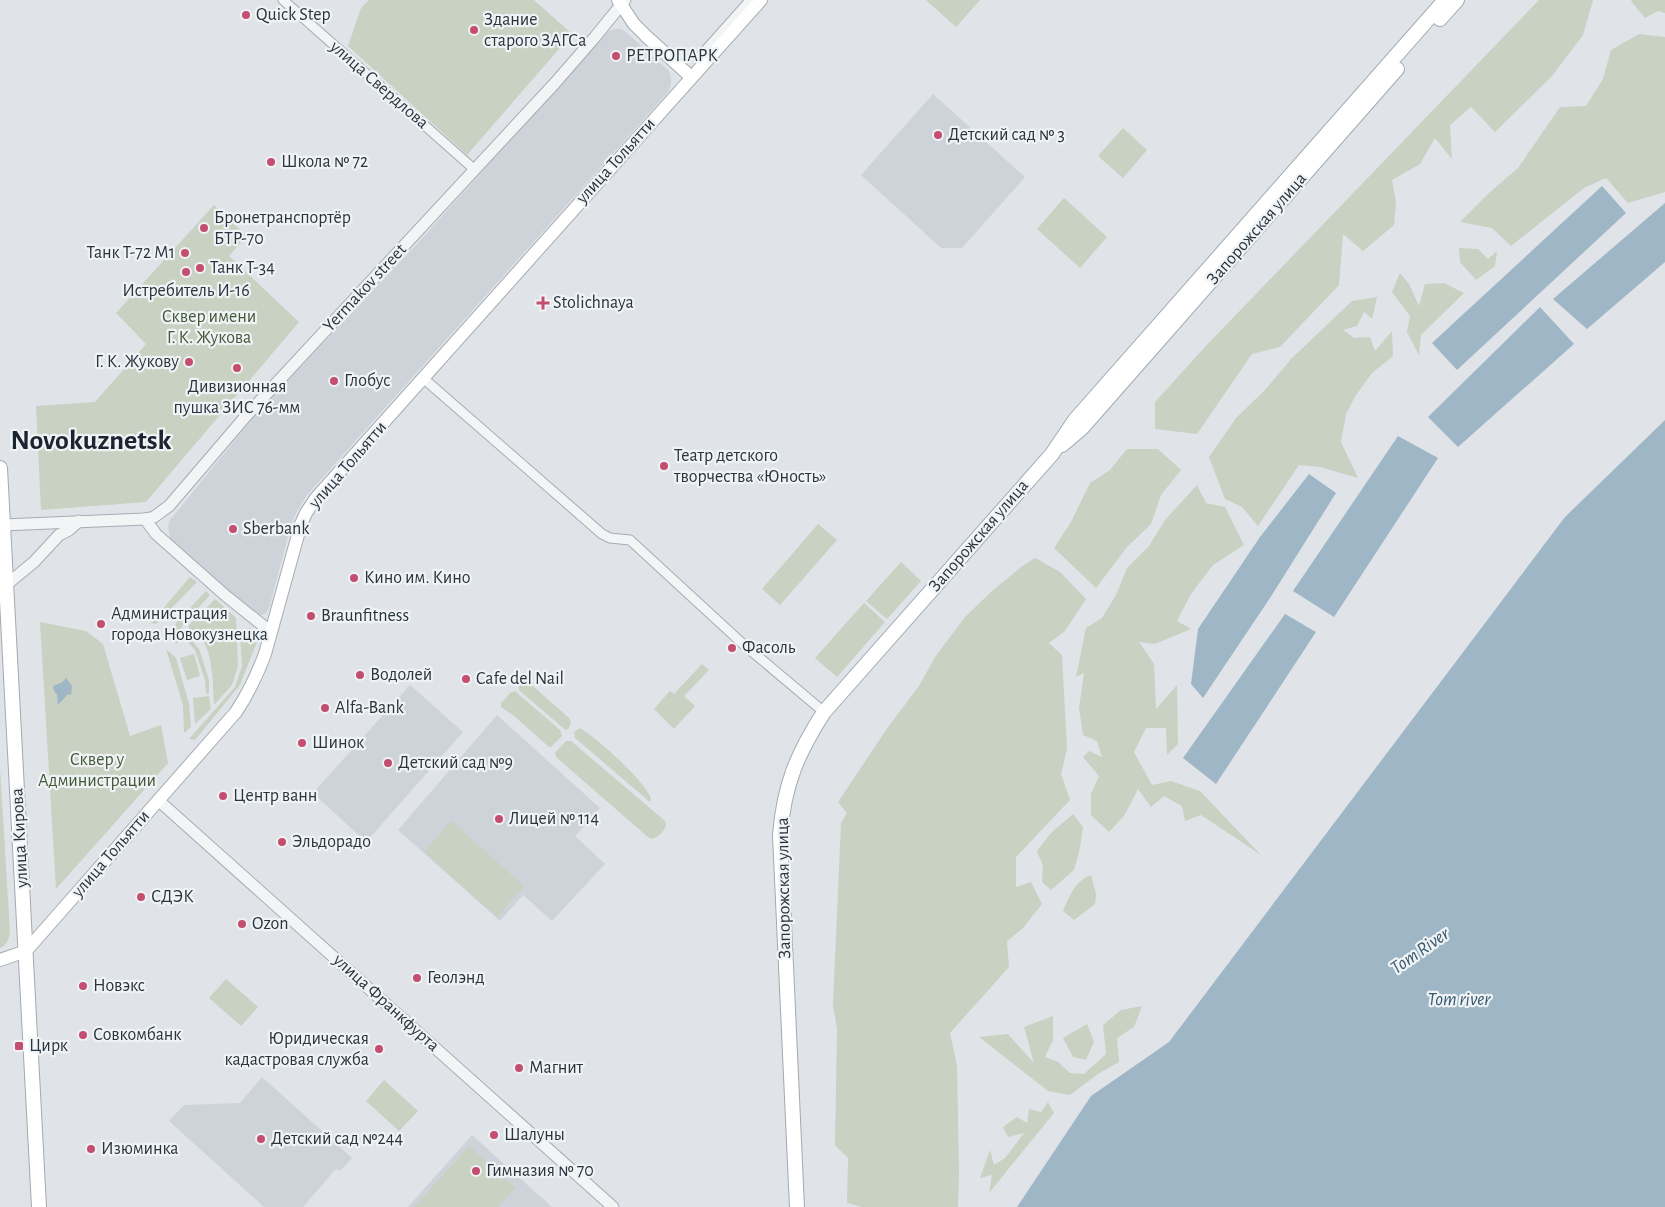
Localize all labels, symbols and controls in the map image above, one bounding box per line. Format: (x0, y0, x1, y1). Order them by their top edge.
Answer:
place label: Quick Step (256, 6, 331, 24)
marker: Quick Step (240, 9, 252, 21)
place label: Здание старого ЗАГСа (484, 11, 586, 50)
marker: Здание старого ЗАГСа (468, 24, 480, 36)
street label: улица Свердлова (326, 37, 432, 132)
place label: РЕТРОПАРК (626, 47, 718, 65)
marker: РЕТРОПАРК (610, 50, 622, 62)
street label: улица Тольятти (572, 115, 659, 208)
place label: Детский сад № 3 (948, 126, 1065, 144)
marker: Детский сад № 3 (932, 129, 944, 141)
place label: Школа № 72 (281, 153, 368, 171)
marker: Школа № 72 (265, 156, 277, 168)
street label: Запорожская улица (1204, 170, 1310, 288)
place label: Бронетранспортёр БТР-70 (214, 209, 351, 248)
marker: Бронетранспортёр БТР-70 (198, 222, 210, 234)
street label: Yermakov street (320, 240, 410, 335)
place label: Танк Т-72 М1 (87, 244, 175, 262)
marker: Танк Т-72 М1 (179, 247, 191, 259)
place label: Танк Т-34 (210, 259, 275, 277)
marker: Танк Т-34 (194, 262, 206, 274)
marker: Истребитель И-16 (180, 266, 192, 278)
place label: Истребитель И-16 (122, 281, 250, 300)
place label: Stolichnaya (553, 294, 634, 312)
marker: Stolichnaya (537, 297, 549, 309)
park label: Сквер имени Г. К. Жукова (162, 308, 256, 347)
place label: Г. К. Жукову (95, 353, 179, 371)
marker: Г. К. Жукову (183, 356, 195, 368)
marker: Дивизионная пушка ЗИС 76-мм (231, 362, 243, 374)
place label: Глобус (344, 371, 390, 390)
marker: Глобус (328, 375, 340, 387)
place label: Дивизионная пушка ЗИС 76-мм (174, 378, 300, 417)
street label: улица Тольятти (305, 418, 390, 513)
district label: Novokuznetsk (11, 427, 172, 455)
place label: Театр детского творчества «Юность» (673, 447, 826, 486)
marker: Театр детского творчества «Юность» (658, 460, 670, 472)
street label: Запорожская улица (926, 477, 1032, 595)
place label: Sberbank (243, 520, 310, 538)
marker: Sberbank (227, 523, 239, 535)
place label: Кино им. Кино (364, 569, 470, 587)
marker: Кино им. Кино (348, 572, 360, 584)
place label: Администрация города Новокузнецка (111, 605, 268, 644)
place label: Braunfitness (321, 607, 409, 625)
marker: Braunfitness (305, 610, 317, 622)
marker: Администрация города Новокузнецка (95, 618, 107, 630)
place label: Фасоль (742, 639, 796, 657)
marker: Фасоль (726, 642, 738, 654)
place label: Водолей (370, 666, 432, 684)
marker: Водолей (354, 669, 366, 681)
place label: Cafe del Nail (476, 670, 564, 688)
marker: Cafe del Nail (460, 673, 472, 685)
place label: Alfa-Bank (335, 699, 405, 717)
marker: Alfa-Bank (319, 702, 331, 714)
place label: Шинок (312, 734, 365, 752)
marker: Шинок (296, 737, 308, 749)
park label: Сквер у Администрации (38, 751, 156, 790)
place label: Детский сад №9 (398, 754, 513, 772)
marker: Детский сад №9 (382, 757, 394, 769)
place label: Центр ванн (233, 787, 317, 805)
street label: улица Кирова (8, 788, 32, 889)
marker: Центр ванн (217, 790, 229, 802)
street label: улица Тольятти (68, 807, 153, 902)
place label: Лицей № 114 (509, 810, 599, 828)
marker: Лицей № 114 (493, 813, 505, 825)
street label: Запорожская улица (774, 817, 794, 959)
place label: Эльдорадо (292, 833, 371, 851)
marker: Эльдорадо (276, 836, 288, 848)
place label: СДЭК (151, 888, 194, 906)
marker: СДЭК (135, 891, 147, 903)
place label: Ozon (252, 915, 289, 933)
marker: Ozon (236, 918, 248, 930)
water label: Tom River (1387, 924, 1454, 978)
street label: улица Франкфурта (329, 950, 443, 1055)
place label: Геолэнд (427, 969, 485, 987)
marker: Геолэнд (411, 972, 423, 984)
place label: Новэкс (93, 977, 145, 995)
marker: Новэкс (77, 980, 89, 992)
water label: Tom river (1428, 990, 1491, 1009)
place label: Совкомбанк (93, 1025, 182, 1044)
marker: Совкомбанк (77, 1029, 89, 1041)
place label: Юридическая кадастровая служба (225, 1030, 369, 1069)
place label: Цирк (29, 1037, 69, 1055)
marker: Цирк (13, 1040, 25, 1052)
marker: Юридическая кадастровая служба (373, 1043, 385, 1055)
place label: Магнит (529, 1059, 584, 1077)
marker: Магнит (513, 1062, 525, 1074)
place label: Шалуны (504, 1126, 565, 1144)
marker: Шалуны (488, 1129, 500, 1141)
place label: Детский сад №244 (271, 1130, 403, 1148)
marker: Детский сад №244 (255, 1133, 267, 1145)
place label: Изюминка (101, 1140, 179, 1158)
marker: Изюминка (85, 1143, 97, 1155)
place label: Гимназия № 70 (486, 1162, 594, 1180)
marker: Гимназия № 70 (470, 1165, 482, 1177)

